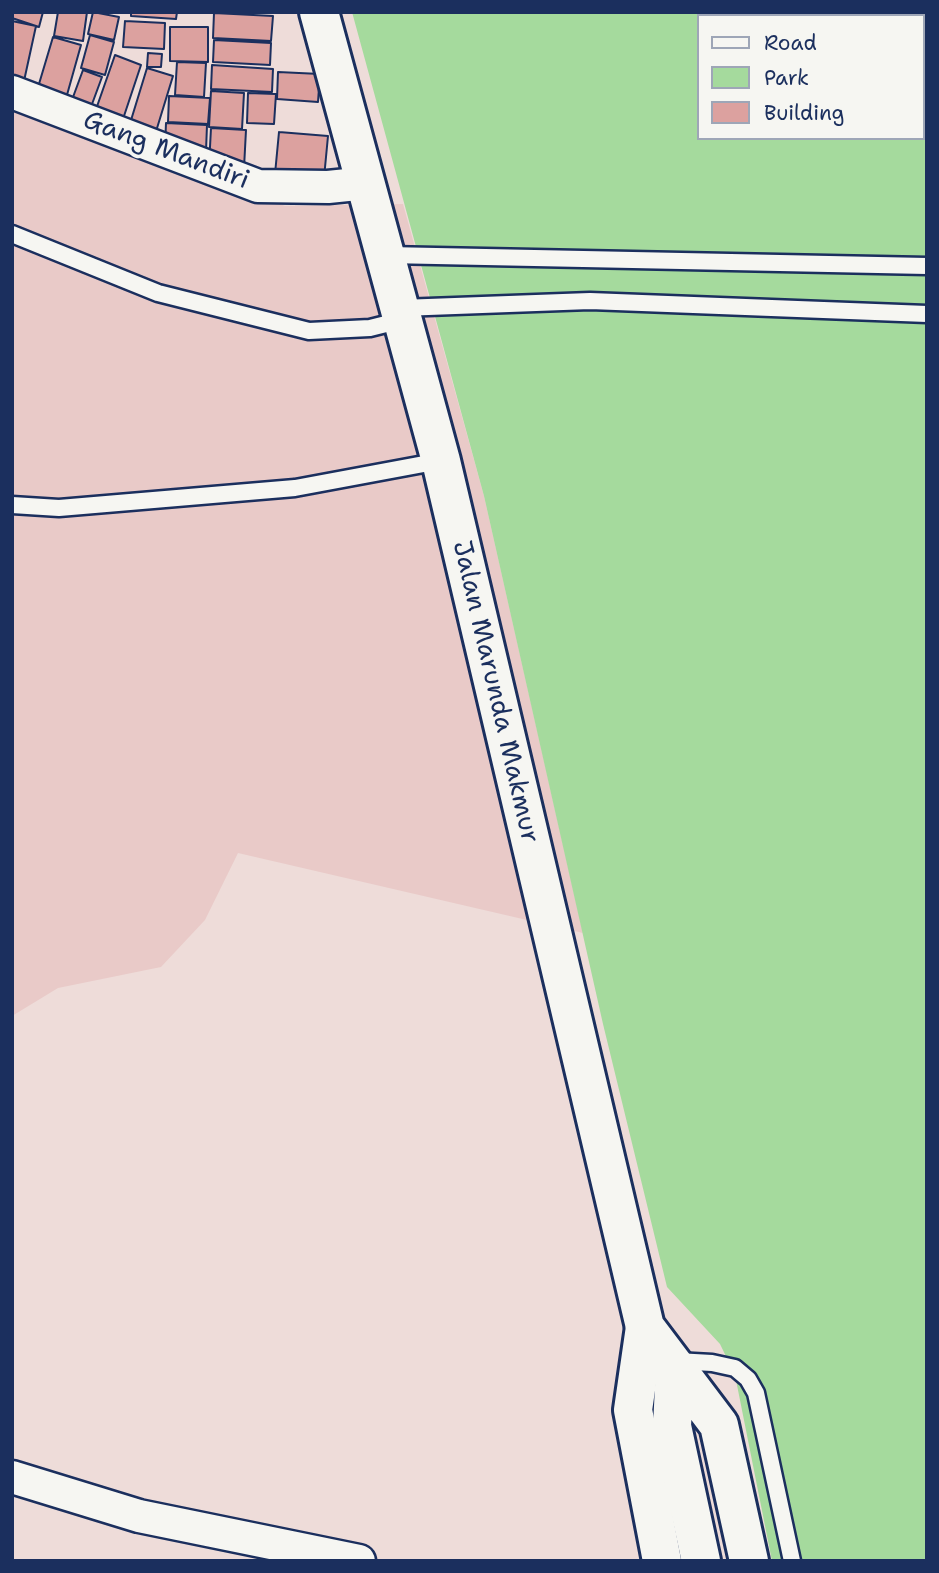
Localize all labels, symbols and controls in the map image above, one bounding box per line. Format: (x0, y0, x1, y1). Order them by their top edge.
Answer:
legend (698, 14, 925, 140)
text: Road (764, 29, 817, 57)
text: Park (764, 64, 809, 92)
text: Building (764, 99, 844, 127)
street label: Gang Mandiri (79, 105, 253, 197)
street label: Jalan Marunda Makmur (445, 538, 545, 846)

